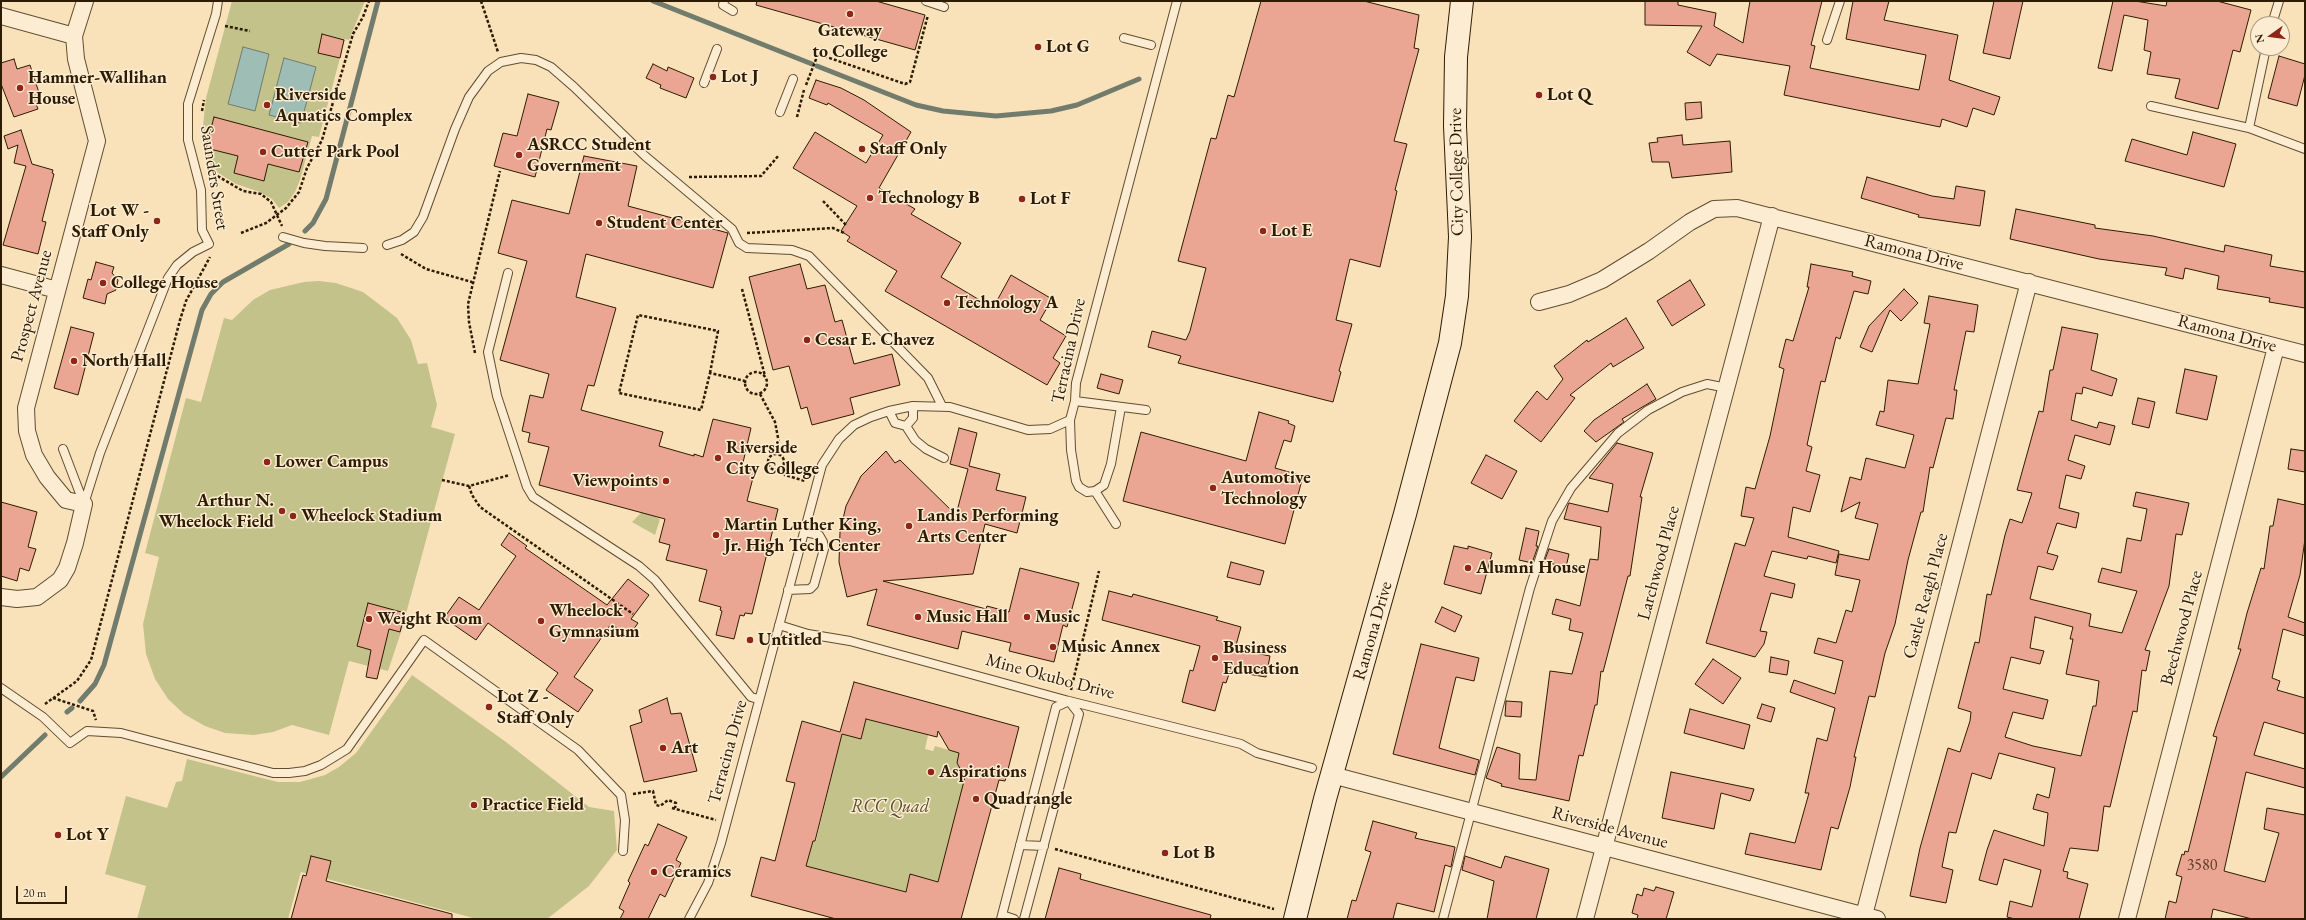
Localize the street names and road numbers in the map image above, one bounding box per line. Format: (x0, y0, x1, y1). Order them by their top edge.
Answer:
street label: City College Drive (1445, 108, 1469, 236)
street label: Saunders Street (195, 124, 233, 232)
street label: Ramona Drive (1862, 230, 1966, 276)
street label: Prospect Avenue (7, 248, 57, 364)
street label: Terracina Drive (1047, 296, 1091, 406)
street label: Ramona Drive (2175, 310, 2279, 358)
street label: Larchwood Place (1633, 503, 1685, 623)
street label: Castle Reagh Place (1899, 531, 1953, 661)
street label: Beechwood Place (2156, 568, 2208, 688)
street label: Ramona Drive (1349, 579, 1397, 683)
street label: Mine Okubo Drive (983, 649, 1117, 705)
street label: Terracina Drive (704, 698, 752, 806)
street label: Riverside Avenue (1550, 802, 1670, 854)

